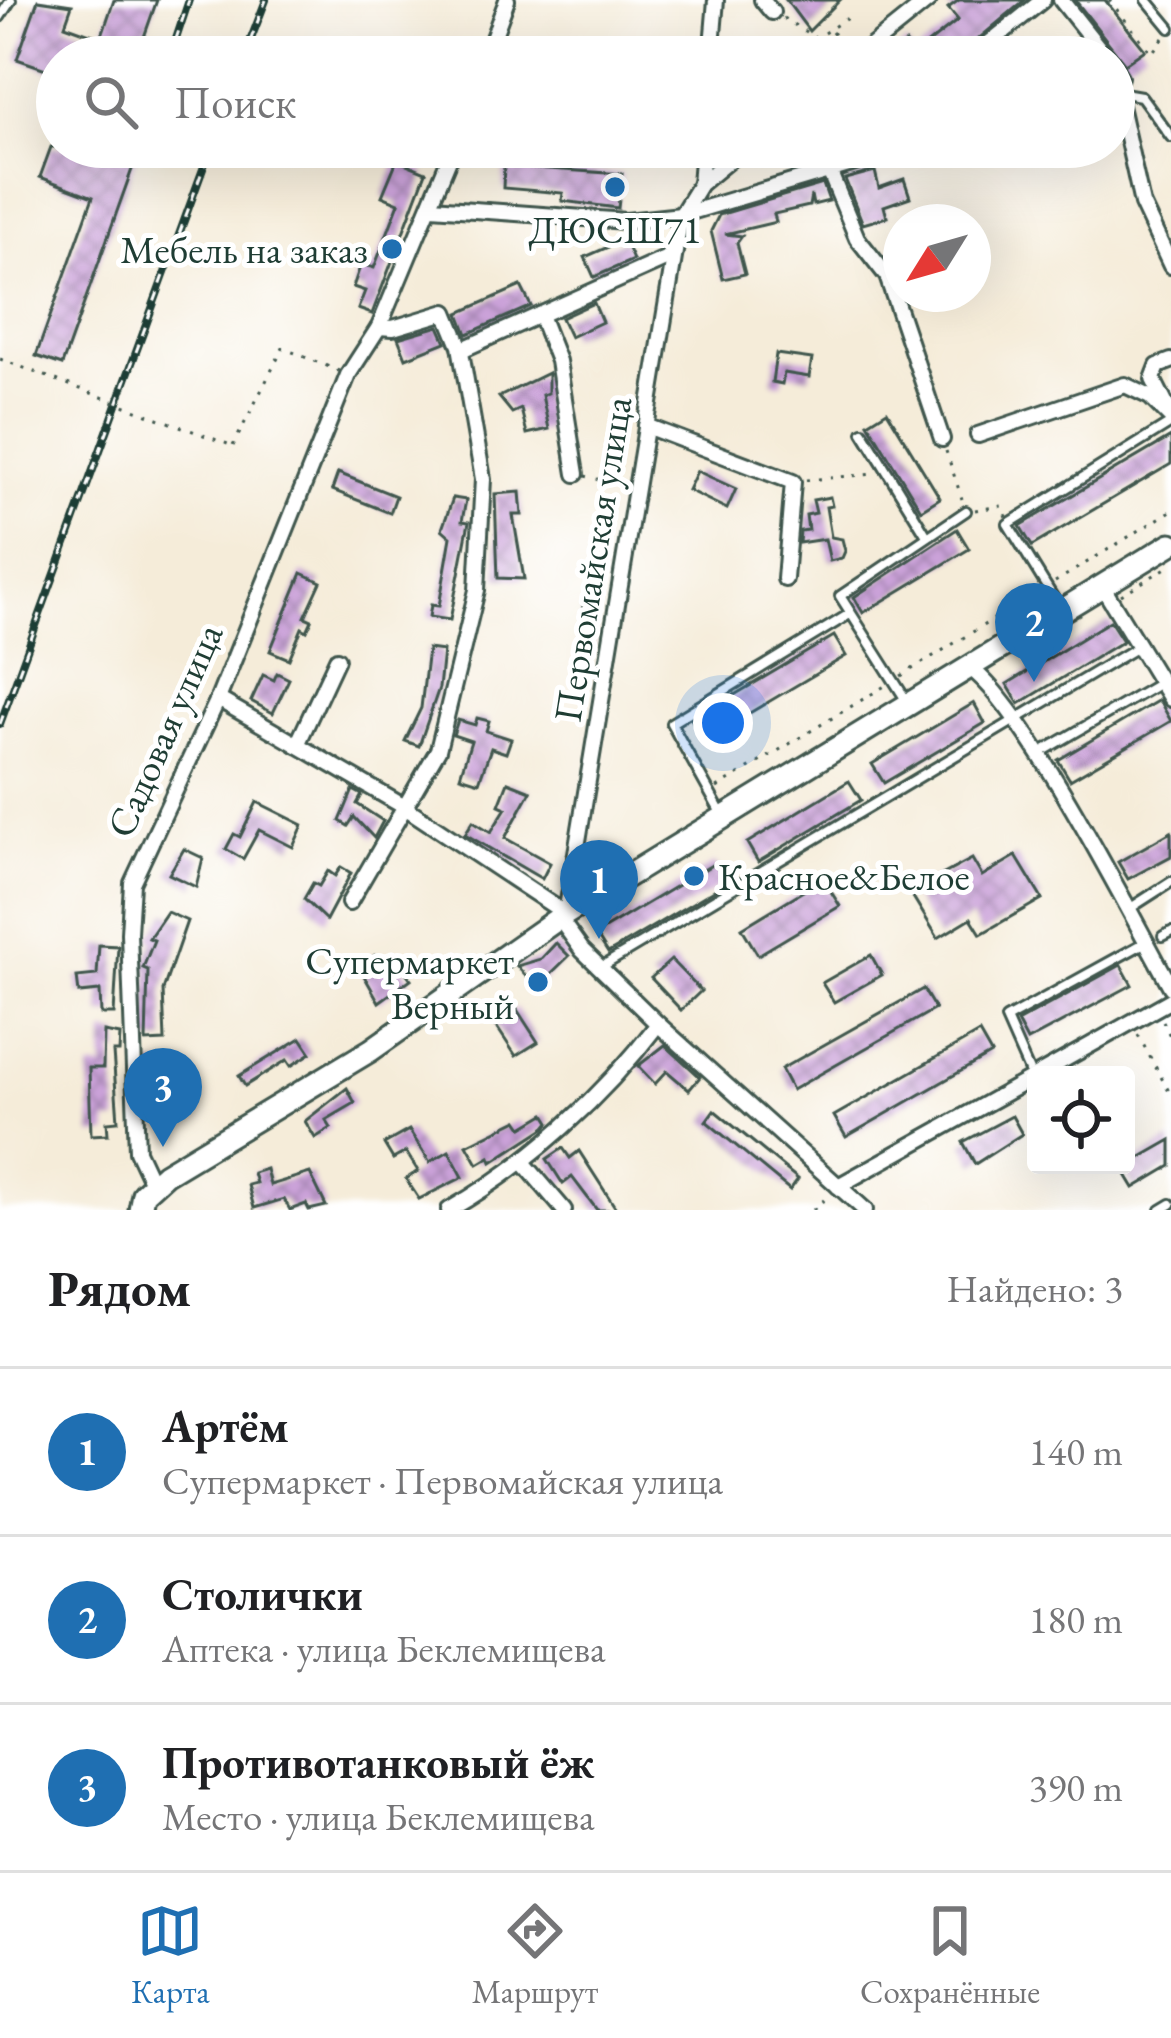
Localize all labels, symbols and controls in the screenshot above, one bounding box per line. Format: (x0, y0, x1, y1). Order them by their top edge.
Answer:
search box (36, 36, 1135, 168)
icon: search (78, 69, 144, 135)
text: Поиск (174, 73, 296, 131)
marker: ДЮСШ71 (602, 174, 628, 200)
place label: ДЮСШ71 (528, 204, 702, 255)
north arrow (883, 204, 991, 312)
place label: Мебель на заказ (120, 224, 368, 275)
marker: Мебель на заказ (379, 236, 405, 262)
street label: Первомайская улица (542, 392, 643, 726)
pin: 2 (995, 583, 1073, 682)
street label: Садовая улица (95, 615, 234, 845)
your location (693, 693, 753, 753)
pin: 1 (560, 840, 638, 939)
place label: Красное&Белое (718, 851, 970, 902)
marker: Красное&Белое (681, 863, 707, 889)
place label: Супермаркет Верный (305, 935, 514, 1031)
marker: Супермаркет Верный (525, 969, 551, 995)
pin: 3 (124, 1048, 202, 1147)
map controls (1027, 1066, 1135, 1174)
button: locate (1027, 1066, 1135, 1174)
text: Рядом (48, 1255, 191, 1321)
text: Найдено: 3 (946, 1263, 1123, 1314)
text: Артём (162, 1397, 289, 1455)
text: 1 (77, 1426, 97, 1477)
text: 140 m (1029, 1426, 1123, 1477)
text: Супермаркет · Первомайская улица (162, 1455, 723, 1506)
text: Столички (162, 1565, 363, 1623)
text: 2 (77, 1594, 97, 1645)
text: 180 m (1029, 1594, 1123, 1645)
text: Аптека · улица Беклемищева (162, 1623, 606, 1674)
text: Противотанковый ёж (162, 1733, 595, 1791)
text: 3 (77, 1762, 97, 1813)
text: 390 m (1029, 1762, 1123, 1813)
text: Место · улица Беклемищева (162, 1791, 595, 1842)
tab: Карта (131, 1898, 210, 2013)
tab: Маршрут (472, 1898, 598, 2013)
tab: Сохранённые (860, 1898, 1040, 2013)

